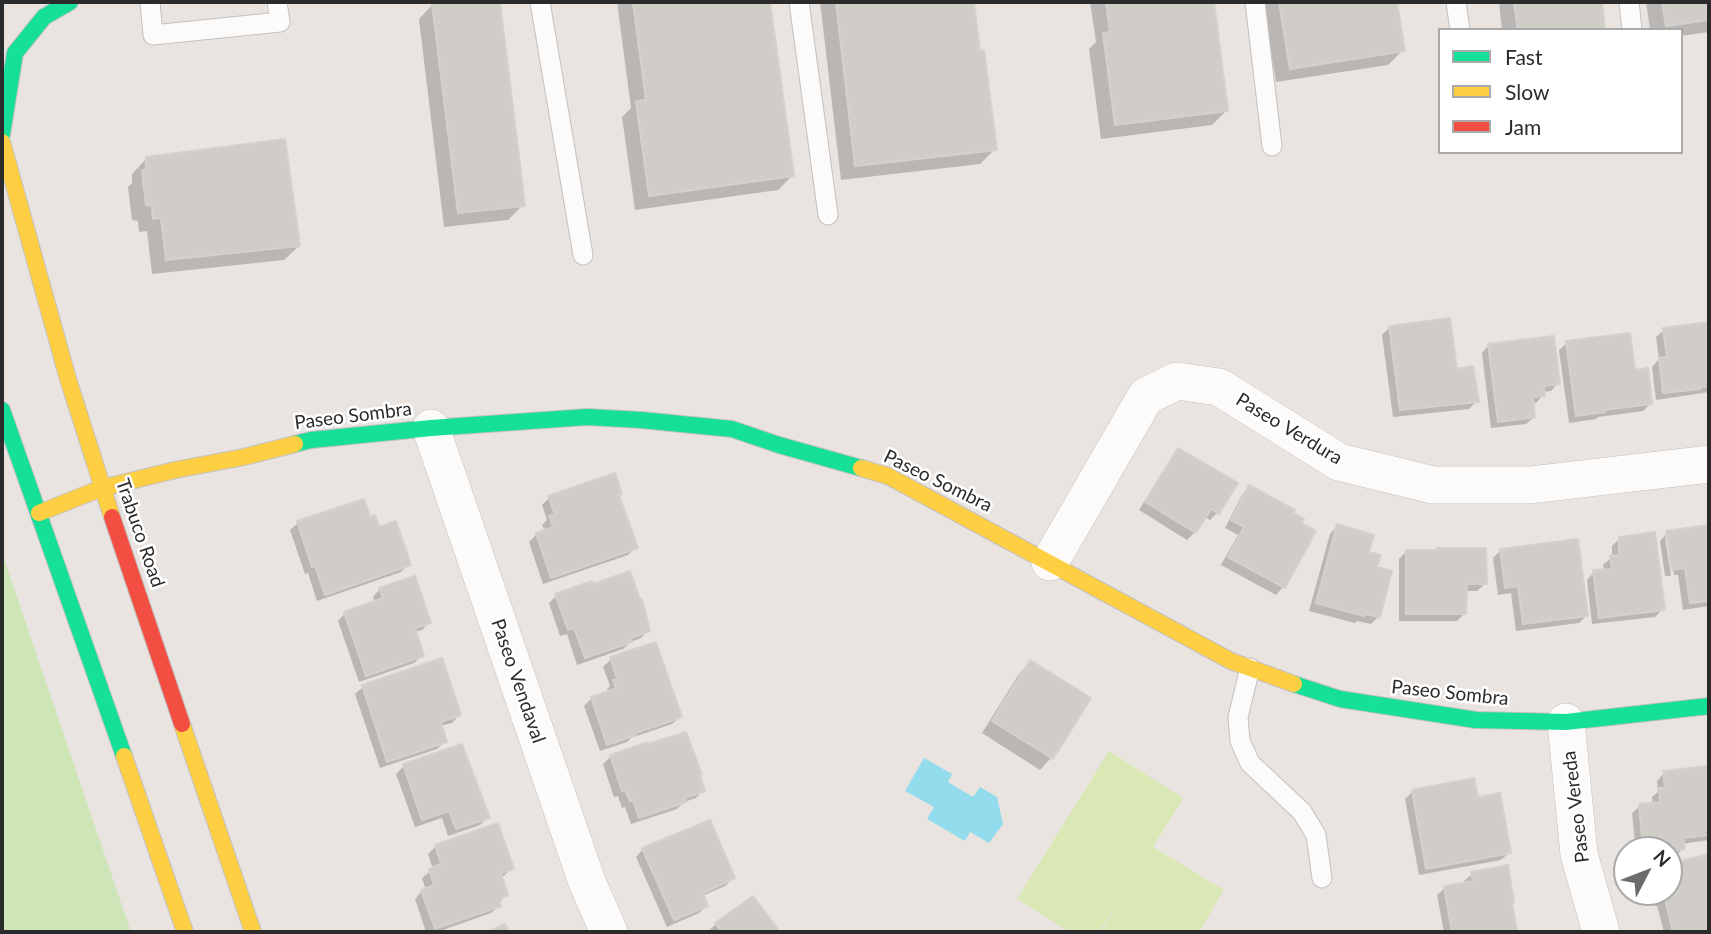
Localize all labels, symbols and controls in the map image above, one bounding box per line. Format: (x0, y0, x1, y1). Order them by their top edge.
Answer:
legend (1438, 28, 1683, 154)
text: Fast (1505, 44, 1542, 69)
text: Slow (1505, 79, 1549, 104)
text: Jam (1505, 114, 1541, 139)
street label: Paseo Verdura (1232, 388, 1346, 470)
street label: Paseo Sombra (293, 397, 413, 435)
street label: Paseo Sombra (880, 445, 996, 517)
street label: Trabuco Road (111, 476, 169, 590)
street label: Paseo Vendaval (486, 616, 550, 746)
street label: Paseo Sombra (1390, 675, 1510, 711)
street label: Paseo Vereda (1558, 750, 1594, 864)
north arrow (1613, 836, 1683, 906)
text: N (1649, 845, 1676, 871)

